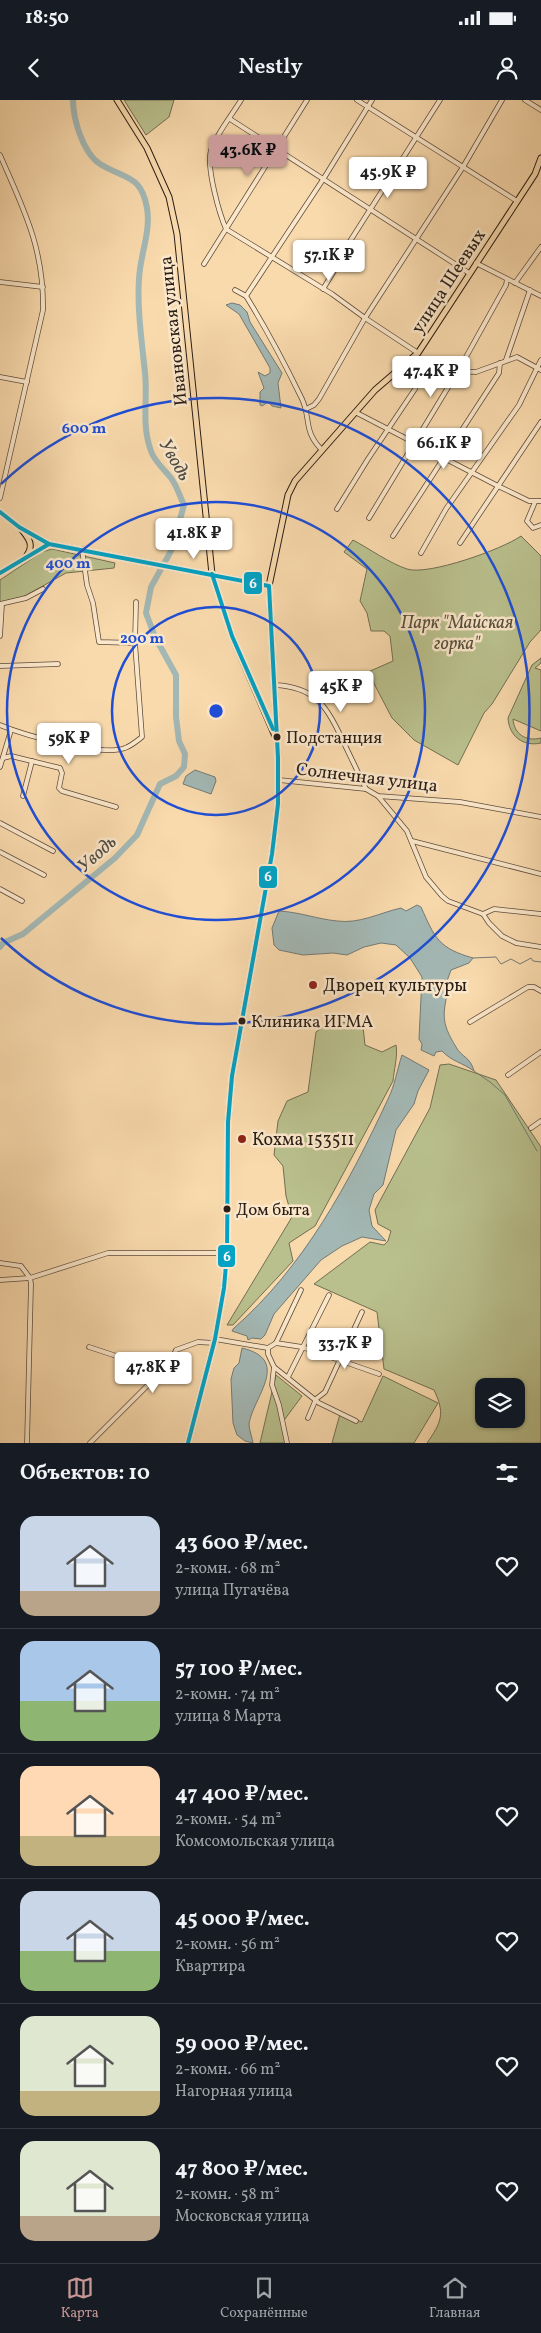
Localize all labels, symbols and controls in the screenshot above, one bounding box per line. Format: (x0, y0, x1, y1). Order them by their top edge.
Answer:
text: 18:50 (25, 5, 69, 31)
text: Nestly (238, 52, 303, 83)
icon: back (20, 54, 48, 82)
icon: person (493, 54, 521, 82)
pin: 43.6K ₽ (202, 134, 294, 177)
text: 43.6K ₽ (220, 140, 276, 162)
pin: 45.9K ₽ (342, 156, 434, 199)
text: 45.9K ₽ (360, 162, 416, 184)
street label: улица Шеевых (406, 225, 492, 339)
pin: 57.1K ₽ (283, 240, 375, 282)
text: 57.1K ₽ (304, 245, 354, 267)
street label: Ивановская улица (154, 255, 195, 407)
pin: 47.4K ₽ (385, 356, 477, 398)
text: 47.4K ₽ (403, 361, 459, 383)
text: 600 m (62, 419, 107, 440)
pin: 66.1K ₽ (398, 428, 490, 470)
text: 66.1K ₽ (417, 433, 471, 455)
water label: Уводь (152, 434, 197, 486)
pin: 41.8K ₽ (148, 518, 240, 560)
text: 41.8K ₽ (166, 523, 222, 545)
text: 400 m (46, 554, 91, 575)
line badge: 6 (243, 571, 263, 595)
text: 6 (249, 575, 257, 594)
park label: Парк "Майская горка" (401, 611, 513, 657)
text: 200 m (120, 629, 164, 650)
pin: 45K ₽ (306, 670, 376, 713)
text: 45K ₽ (320, 676, 362, 698)
centre of rings (207, 702, 225, 720)
pin: 59K ₽ (34, 722, 104, 765)
place label: Подстанция (286, 727, 382, 750)
text: 59K ₽ (48, 728, 90, 750)
marker: Подстанция (272, 732, 282, 742)
street label: Солнечная улица (294, 757, 439, 800)
water label: Уводь (72, 830, 123, 879)
line badge: 6 (258, 865, 278, 889)
text: 6 (264, 868, 272, 887)
place label: Дворец культуры (323, 974, 467, 999)
marker: Дворец культуры (307, 979, 319, 991)
place label: Клиника ИГМА (251, 1011, 373, 1034)
marker: Клиника ИГМА (237, 1016, 247, 1026)
place label: Кохма 153511 (252, 1128, 354, 1153)
marker: Кохма 153511 (236, 1133, 248, 1145)
place label: Дом быта (236, 1199, 310, 1222)
marker: Дом быта (222, 1204, 232, 1214)
line badge: 6 (217, 1244, 236, 1268)
text: 6 (223, 1248, 231, 1267)
pin: 33.7K ₽ (299, 1328, 391, 1370)
text: 33.7K ₽ (318, 1333, 372, 1355)
pin: 47.8K ₽ (107, 1352, 199, 1394)
text: 47.8K ₽ (126, 1357, 180, 1379)
map controls (475, 1378, 525, 1428)
button: layers (475, 1378, 525, 1428)
text: Объектов: 10 (20, 1459, 150, 1488)
icon: filters (493, 1459, 521, 1487)
text: 43 600 ₽/мес. (175, 1529, 308, 1558)
icon: home (60, 1536, 120, 1596)
icon: heart (493, 1552, 521, 1580)
text: 2-комн. · 68 m² (175, 1558, 280, 1580)
text: улица Пугачёва (175, 1580, 289, 1602)
text: 57 100 ₽/мес. (175, 1655, 303, 1684)
icon: home (60, 1661, 120, 1721)
icon: heart (493, 1677, 521, 1705)
text: 2-комн. · 74 m² (175, 1684, 280, 1706)
text: улица 8 Марта (175, 1706, 282, 1728)
text: 47 400 ₽/мес. (175, 1780, 309, 1809)
icon: home (60, 1786, 120, 1846)
icon: heart (493, 1802, 521, 1830)
text: 2-комн. · 54 m² (175, 1809, 281, 1831)
text: Комсомольская улица (175, 1831, 335, 1853)
text: 45 000 ₽/мес. (175, 1905, 310, 1934)
icon: home (60, 1911, 120, 1971)
icon: heart (493, 1927, 521, 1955)
text: 2-комн. · 56 m² (175, 1934, 280, 1956)
text: Квартира (175, 1956, 245, 1978)
text: 59 000 ₽/мес. (175, 2030, 309, 2059)
icon: home (60, 2036, 120, 2096)
icon: heart (493, 2052, 521, 2080)
text: 2-комн. · 66 m² (175, 2059, 280, 2081)
text: Нагорная улица (175, 2081, 293, 2103)
text: 47 800 ₽/мес. (175, 2155, 308, 2184)
icon: home (60, 2161, 120, 2221)
icon: heart (493, 2177, 521, 2205)
text: 2-комн. · 58 m² (175, 2184, 280, 2206)
text: Московская улица (175, 2206, 309, 2228)
tab: Карта (61, 2274, 99, 2323)
tab: Сохранённые (220, 2274, 308, 2323)
tab: Главная (429, 2274, 480, 2323)

